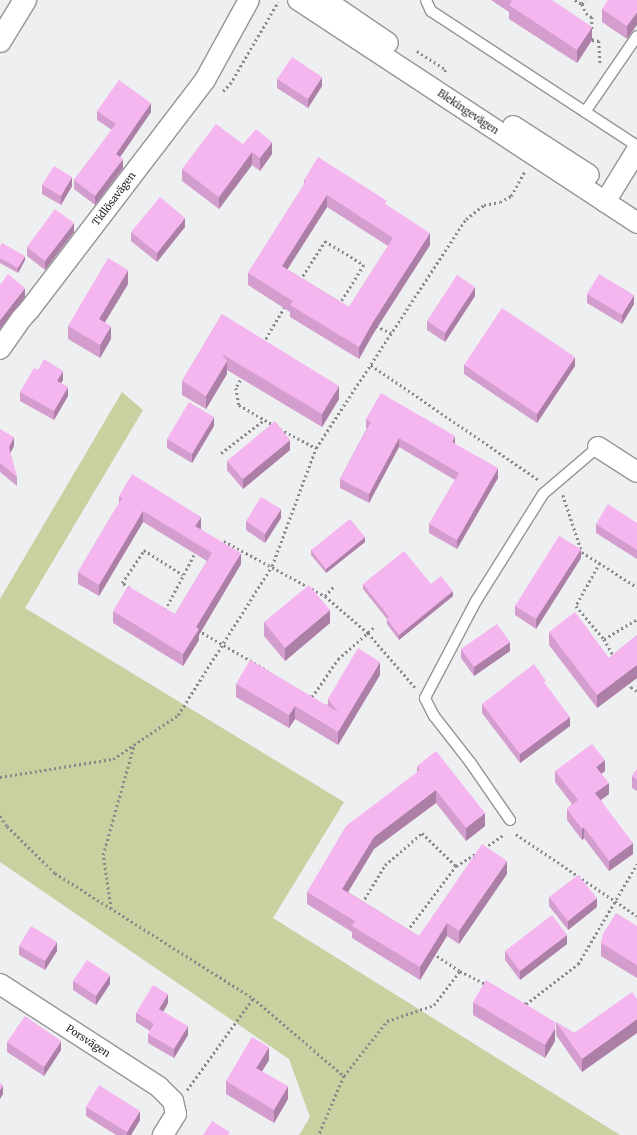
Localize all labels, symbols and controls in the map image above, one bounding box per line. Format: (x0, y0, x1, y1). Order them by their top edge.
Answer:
street label: Blekingevägen (435, 87, 501, 137)
street label: Tidlösavägen (90, 170, 138, 228)
street label: Porsvägen (64, 1022, 112, 1060)

